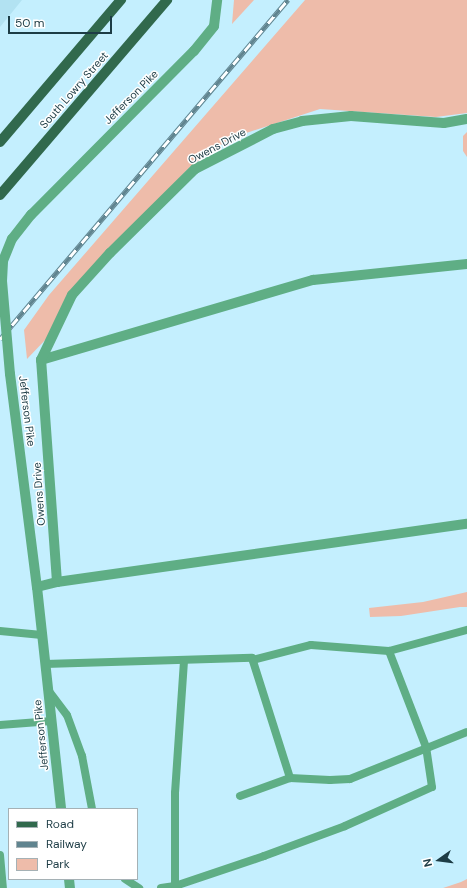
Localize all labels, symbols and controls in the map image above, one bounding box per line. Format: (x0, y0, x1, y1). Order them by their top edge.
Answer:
scale bar (10, 8, 114, 34)
text: 50 m (15, 15, 44, 31)
street label: South Lowry Street (37, 49, 111, 131)
street label: Jefferson Pike (101, 67, 161, 127)
street label: Owens Drive (186, 125, 248, 167)
street label: Jefferson Pike (16, 375, 38, 447)
street label: Owens Drive (30, 462, 48, 526)
street label: Jefferson Pike (31, 699, 51, 771)
legend (8, 808, 138, 880)
text: Road (46, 816, 74, 832)
text: Railway (46, 836, 87, 852)
north arrow (419, 840, 459, 880)
text: Park (46, 856, 70, 872)
text: N (420, 857, 435, 868)

